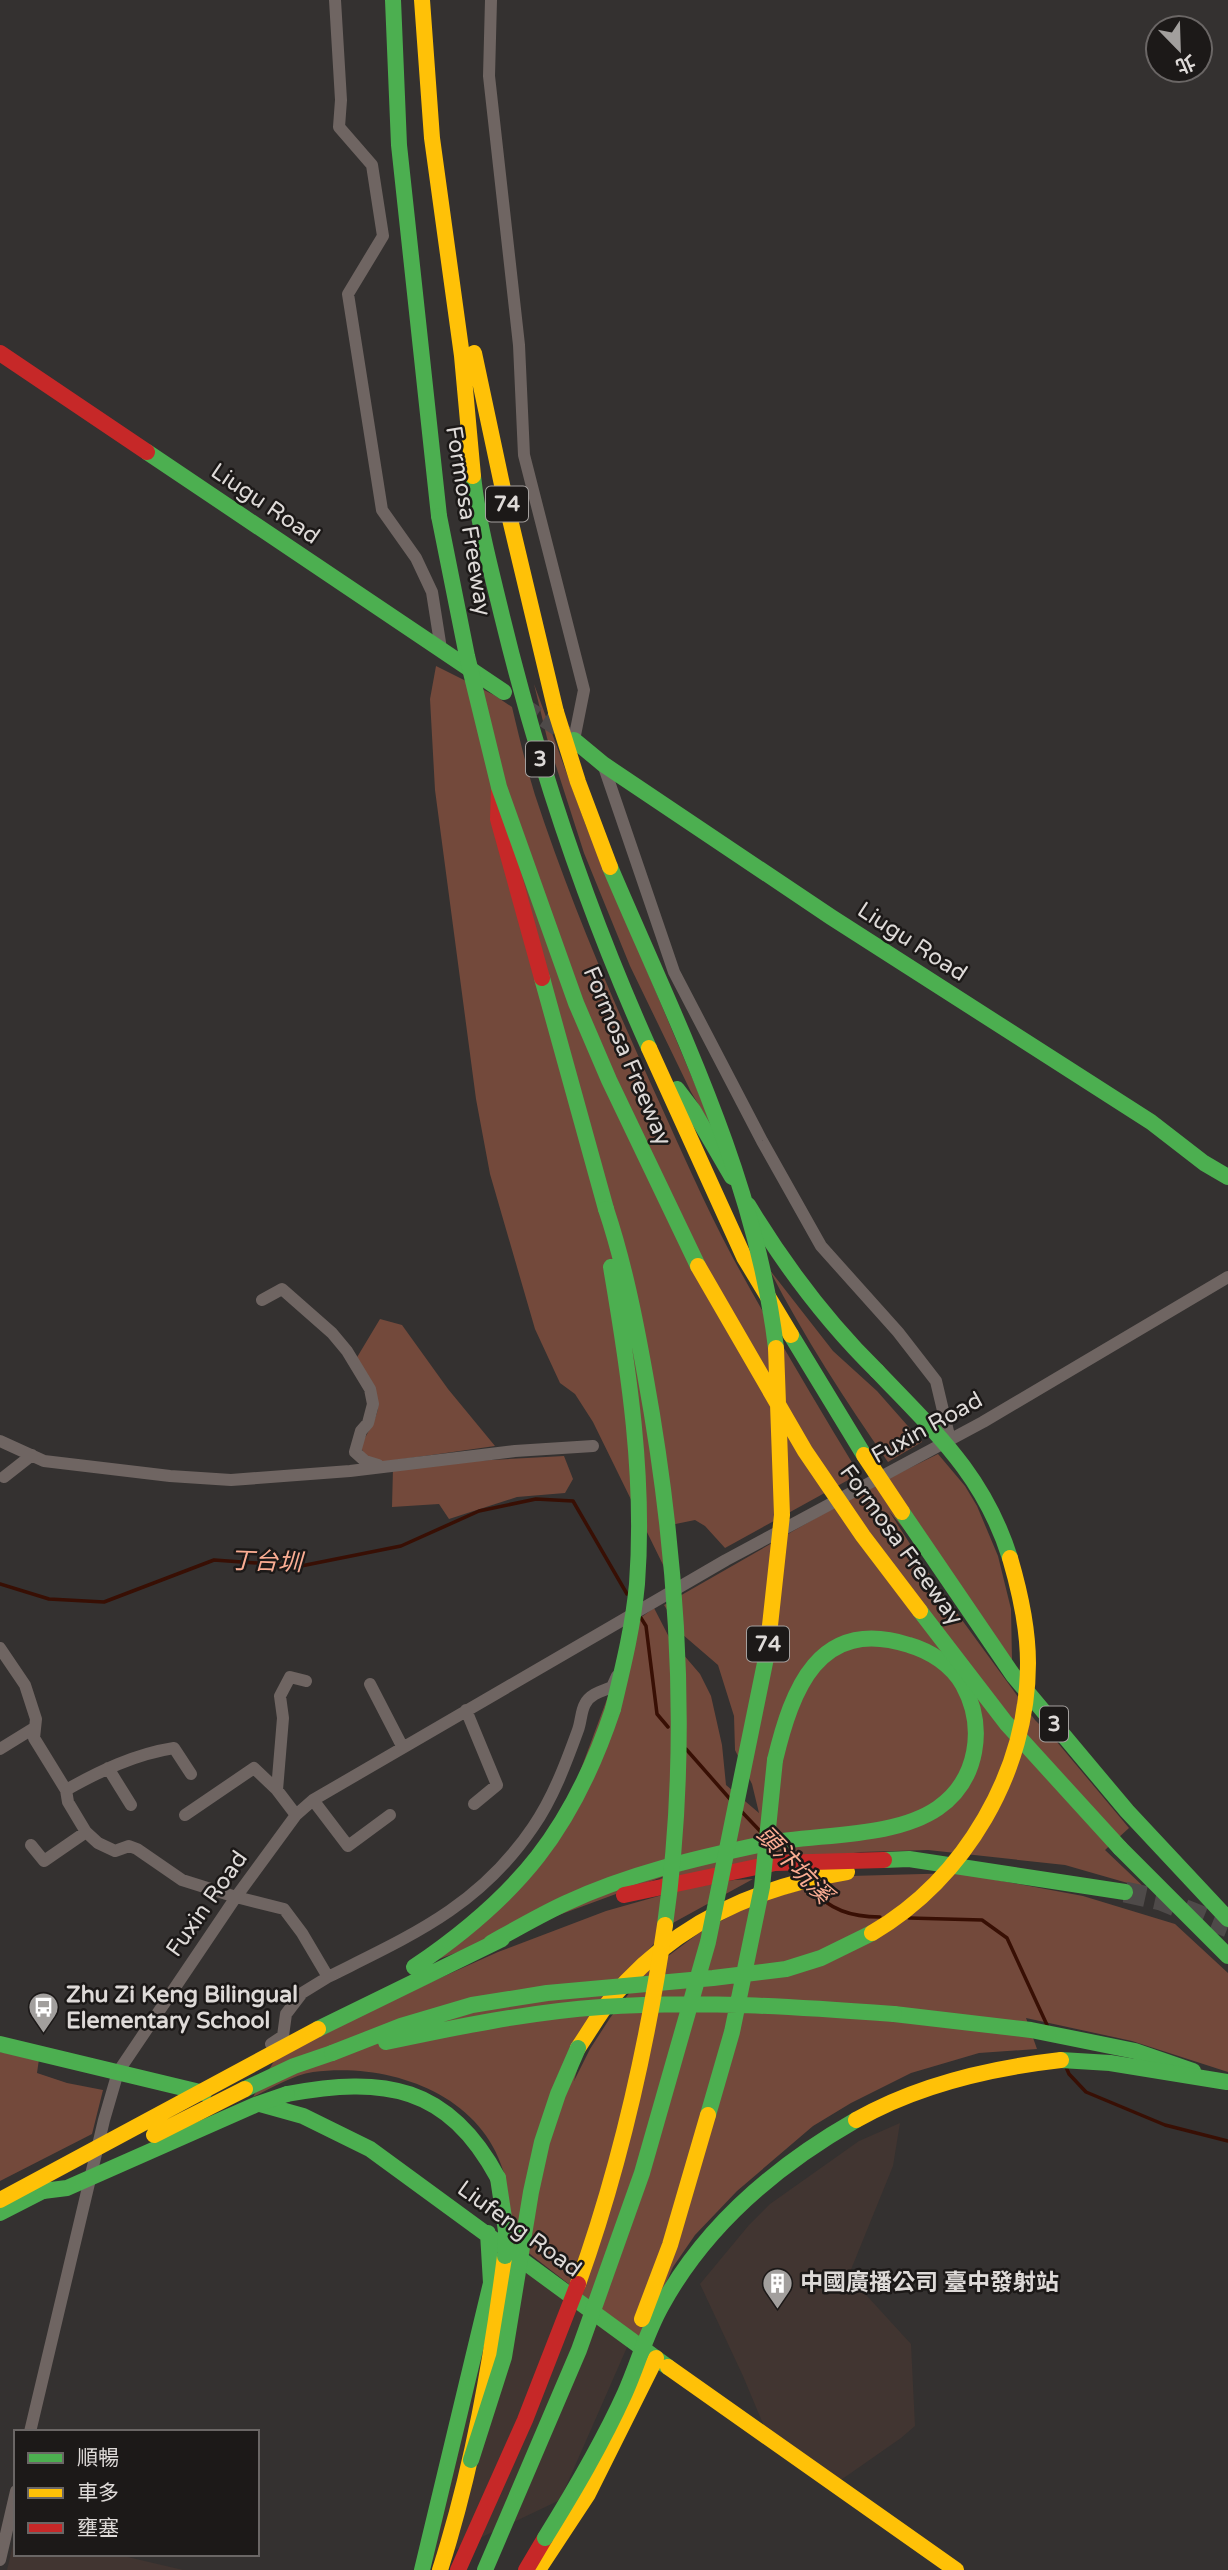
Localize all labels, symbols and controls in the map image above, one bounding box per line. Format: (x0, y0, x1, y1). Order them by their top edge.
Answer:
north arrow (1144, 14, 1214, 84)
text: 北 (1172, 50, 1198, 78)
street label: Formosa Freeway (439, 424, 497, 618)
street label: Liugu Road (205, 457, 325, 551)
road number: 74 (486, 486, 528, 522)
road number: 3 (526, 742, 554, 776)
street label: Liugu Road (852, 896, 972, 988)
street label: Formosa Freeway (577, 962, 677, 1150)
street label: Fuxin Road (866, 1386, 988, 1470)
street label: Formosa Freeway (833, 1459, 969, 1631)
water label: 丁台圳 (230, 1546, 305, 1578)
road number: 74 (747, 1626, 789, 1662)
road number: 3 (1040, 1706, 1068, 1742)
water label: 頭汴坑溪 (750, 1820, 840, 1912)
street label: Fuxin Road (160, 1846, 254, 1962)
place label: Zhu Zi Keng Bilingual Elementary School (66, 1981, 298, 2035)
bus stop icon: Zhu Zi Keng Bilingual Elementary School (26, 1991, 60, 2035)
street label: Liufeng Road (452, 2175, 586, 2283)
building icon: 中國廣播公司 臺中發射站 (760, 2266, 794, 2310)
place label: 中國廣播公司 臺中發射站 (800, 2269, 1059, 2297)
legend (14, 2430, 259, 2556)
text: 順暢 (77, 2446, 119, 2471)
text: 車多 (77, 2481, 119, 2506)
text: 壅塞 (77, 2516, 119, 2541)

